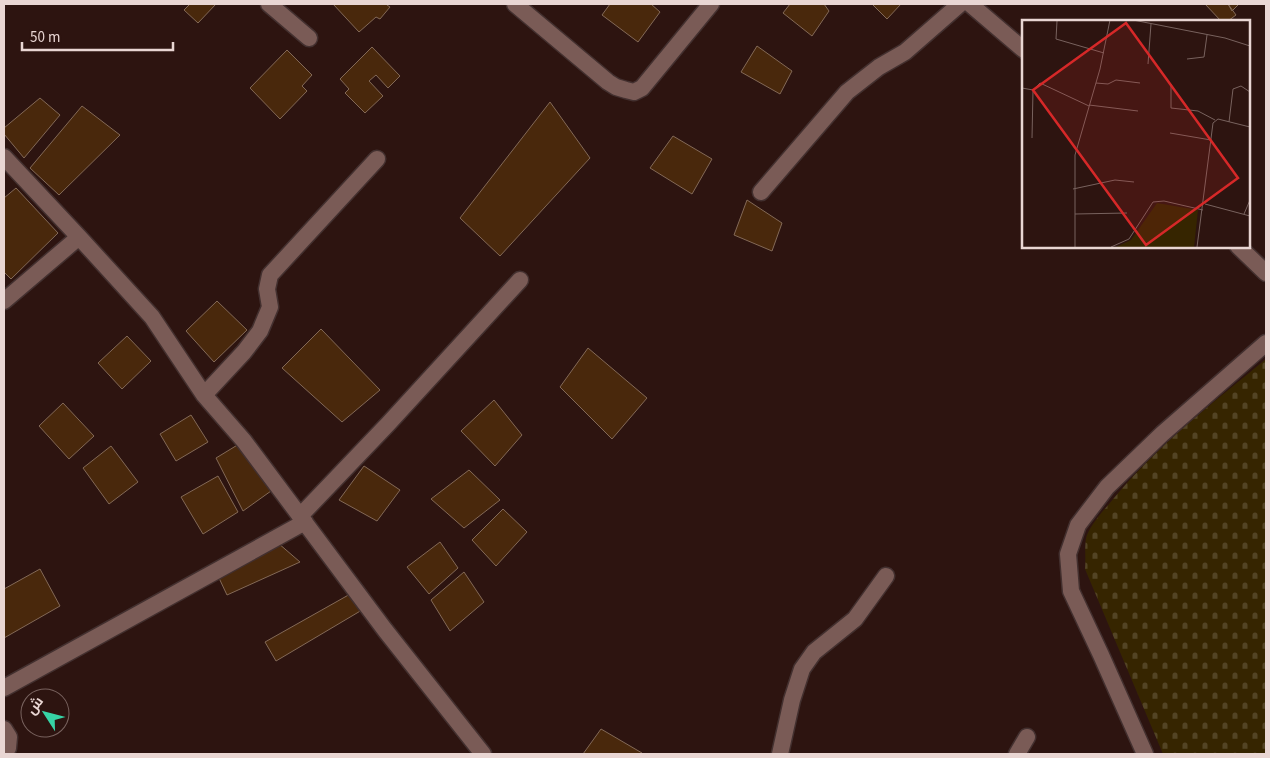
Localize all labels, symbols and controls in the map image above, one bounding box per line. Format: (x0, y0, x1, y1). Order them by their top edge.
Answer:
scale bar (22, 20, 174, 52)
inset map (1022, 20, 1250, 248)
text: 50 m (30, 27, 60, 48)
north arrow (20, 688, 70, 738)
text: ش (22, 693, 49, 719)

